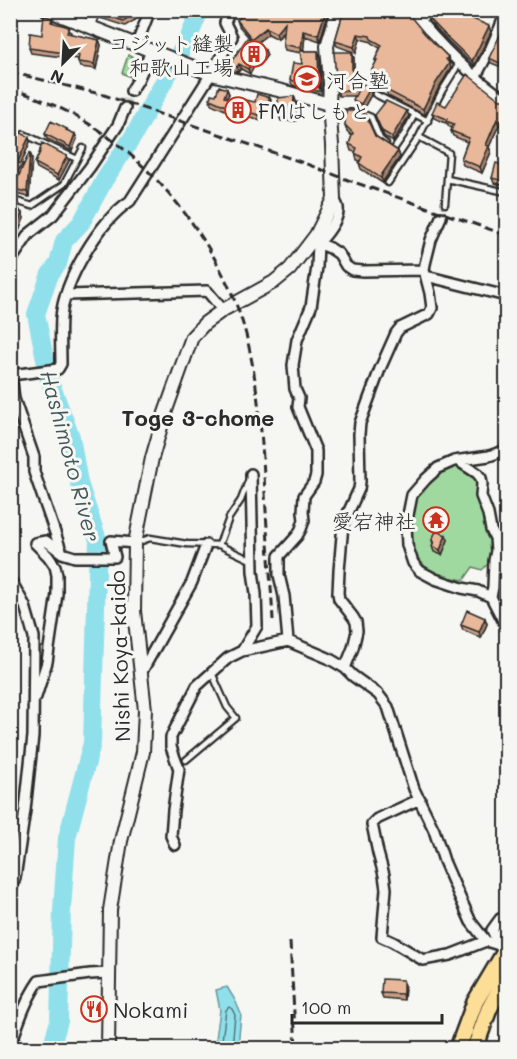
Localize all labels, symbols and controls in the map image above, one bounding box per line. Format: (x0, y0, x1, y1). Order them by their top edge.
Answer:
place label: コジット縫製 和歌山工場 (108, 29, 234, 80)
north arrow (33, 33, 93, 93)
building icon: コジット縫製 和歌山工場 (239, 39, 269, 69)
school or university icon: 河合塾 (292, 64, 322, 94)
text: N (47, 65, 67, 89)
place label: 河合塾 (326, 66, 389, 93)
building icon: FMはしもと (223, 95, 253, 125)
place label: FMはしもと (258, 97, 370, 124)
water label: Hashimoto River (34, 367, 108, 545)
district label: Toge 3-chome (122, 403, 274, 432)
temple icon: 愛宕神社 (421, 505, 451, 535)
place label: 愛宕神社 (332, 507, 416, 534)
street label: Nishi Koya-kaido (103, 570, 135, 742)
scale bar (292, 987, 442, 1025)
restaurant icon: Nokami (79, 994, 109, 1024)
text: 100 m (301, 995, 351, 1019)
place label: Nokami (113, 996, 188, 1023)

